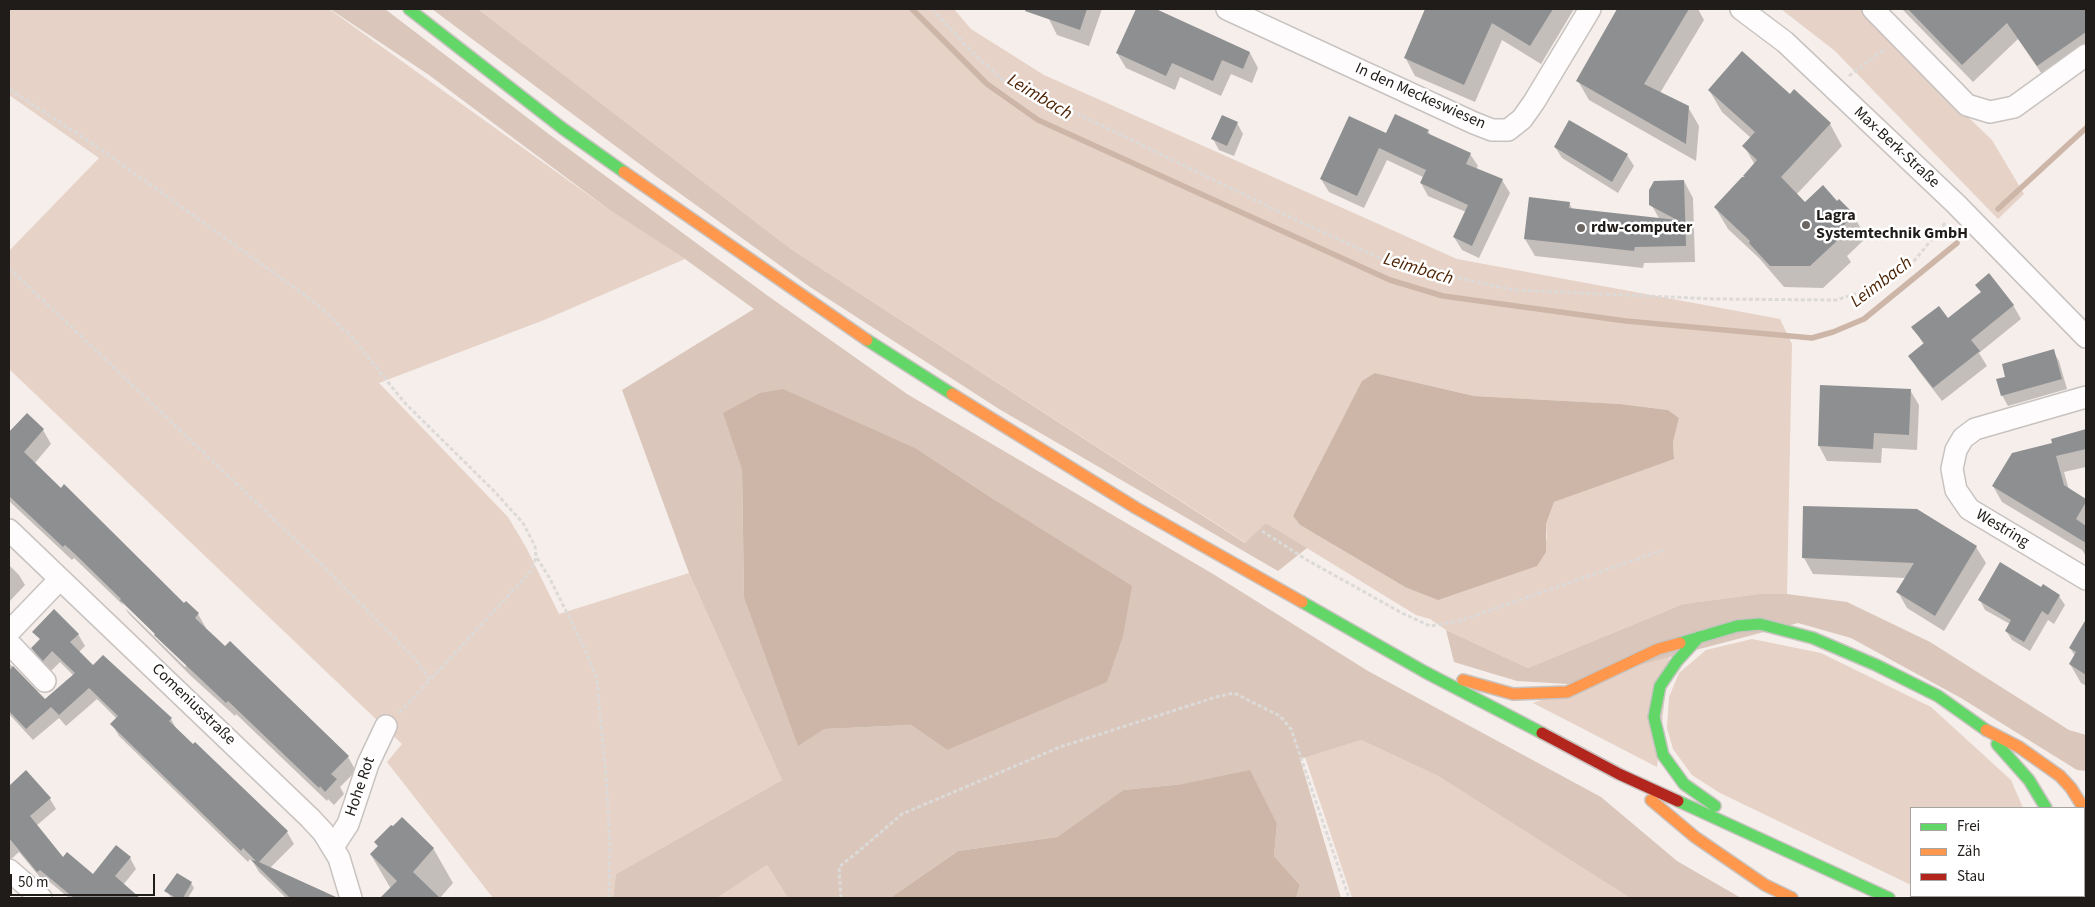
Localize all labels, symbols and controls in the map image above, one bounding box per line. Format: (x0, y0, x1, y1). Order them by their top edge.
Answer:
street label: In den Meckeswiesen (1352, 60, 1488, 134)
water label: Leimbach (1003, 70, 1075, 126)
street label: Max-Berk-Straße (1849, 103, 1943, 193)
place label: Lagra Systemtechnik GmbH (1816, 206, 1968, 244)
place label: rdw-computer (1591, 218, 1692, 238)
marker: Lagra Systemtechnik GmbH (1800, 219, 1812, 231)
marker: rdw-computer (1575, 222, 1587, 234)
water label: Leimbach (1380, 249, 1456, 291)
water label: Leimbach (1847, 253, 1917, 313)
street label: Westring (1972, 506, 2032, 552)
street label: Comeniusstraße (147, 660, 239, 750)
street label: Hohe Rot (342, 755, 380, 819)
legend (1910, 807, 2085, 897)
text: Frei (1957, 816, 1980, 837)
text: Zäh (1957, 841, 1981, 862)
scale bar (12, 864, 158, 896)
text: Stau (1957, 866, 1985, 887)
text: 50 m (18, 872, 48, 893)

